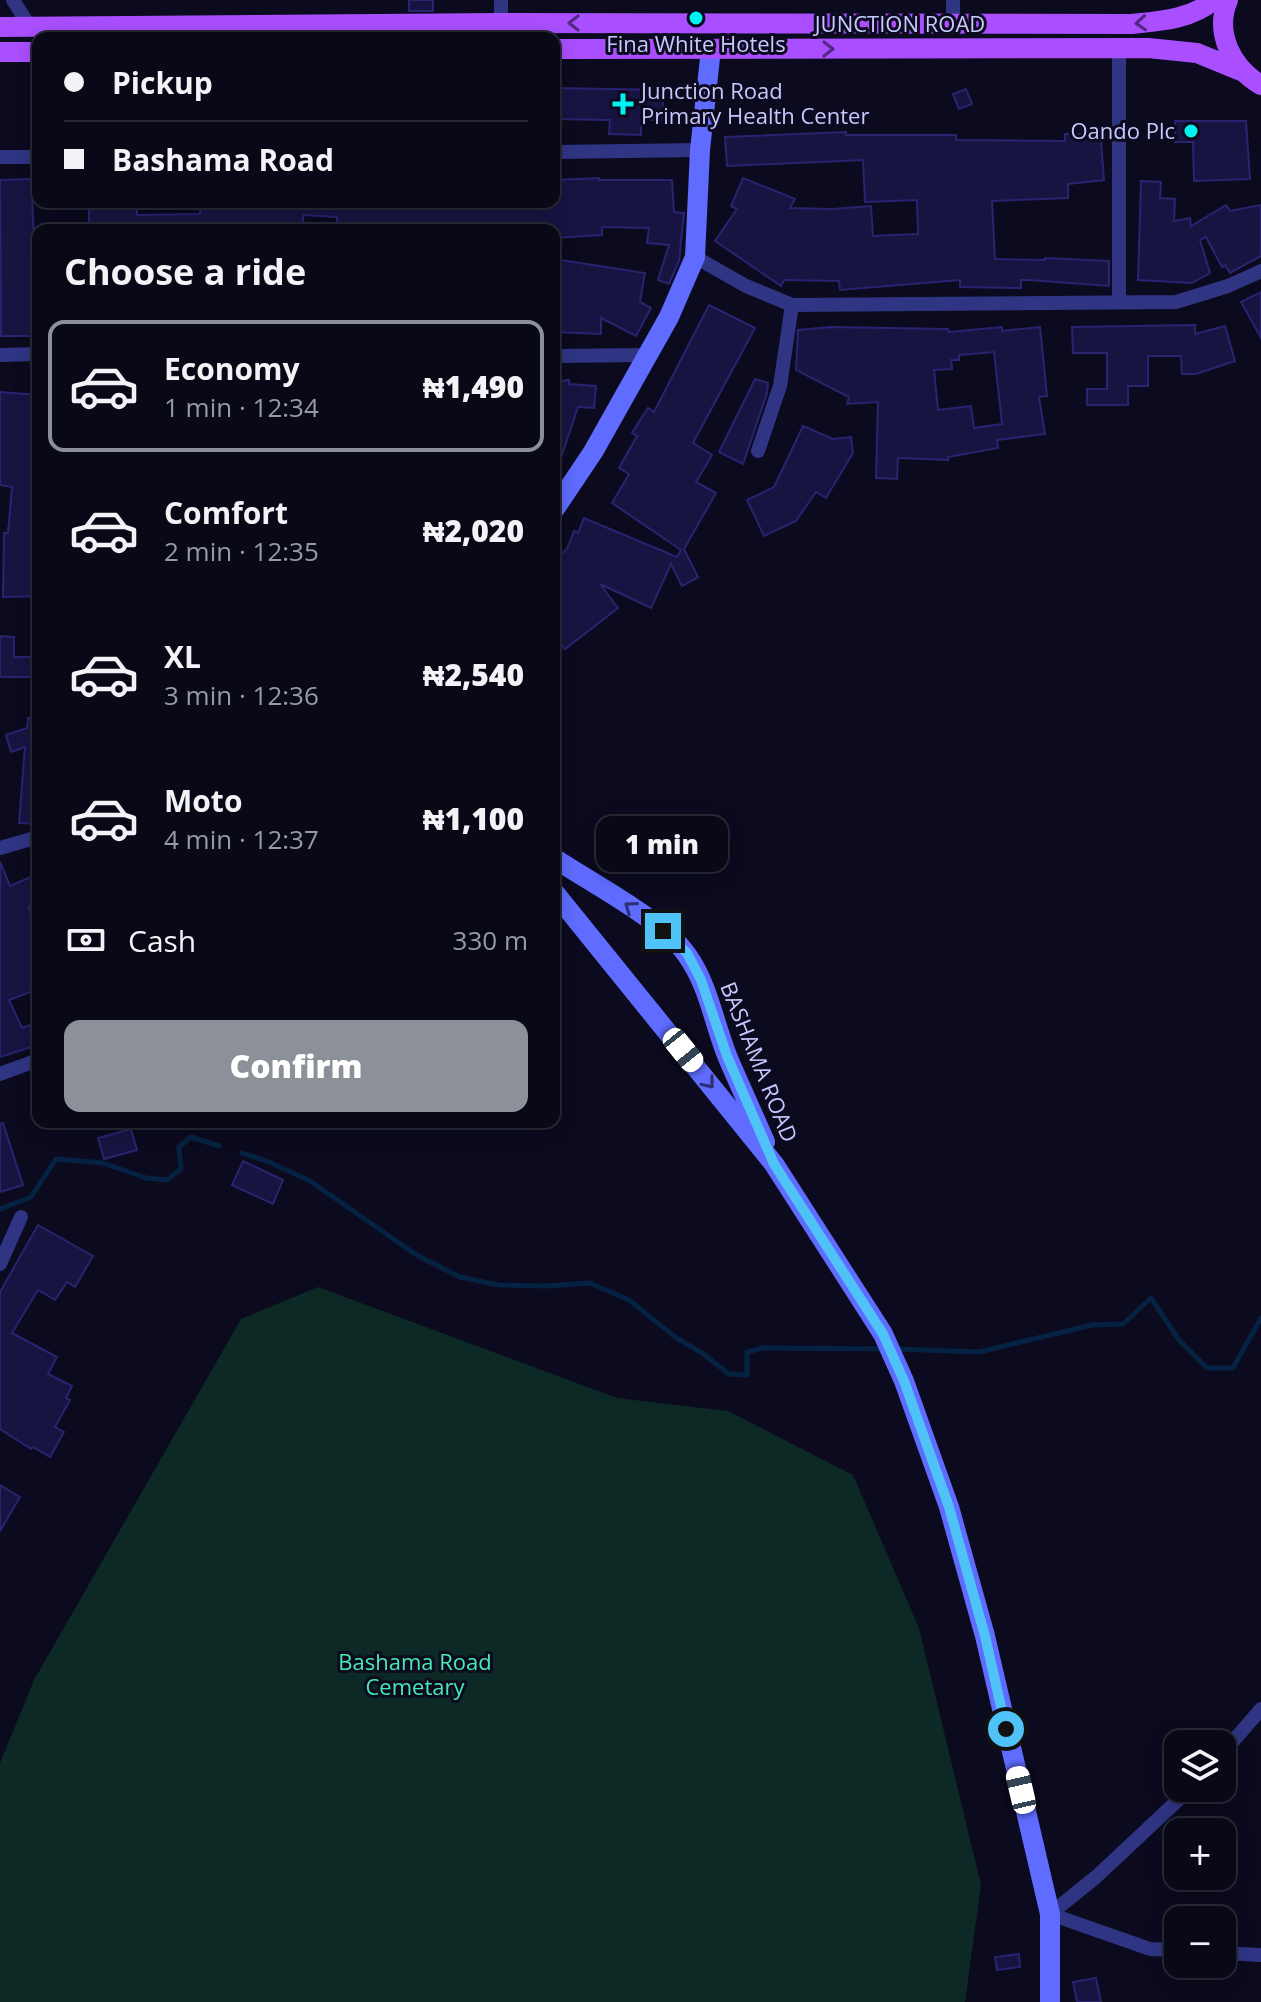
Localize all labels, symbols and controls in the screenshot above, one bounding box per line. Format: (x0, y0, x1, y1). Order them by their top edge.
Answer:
street label: JUNCTION ROAD (813, 8, 985, 38)
marker: Fina White Hotels (687, 9, 705, 27)
one-way arrow (567, 14, 580, 32)
one-way arrow (1135, 14, 1148, 31)
place label: Fina White Hotels (606, 28, 786, 58)
one-way arrow (822, 40, 835, 58)
text: Pickup (112, 62, 213, 103)
place label: Junction Road Primary Health Center (639, 75, 869, 130)
marker: Junction Road Primary Health Center (612, 93, 634, 115)
place label: Oando Plc (1070, 115, 1175, 145)
marker: Oando Plc (1182, 122, 1200, 140)
text: Bashama Road (112, 139, 334, 180)
text: Choose a ride (64, 247, 306, 296)
text: Economy (164, 348, 300, 389)
icon: car (68, 350, 140, 422)
text: ₦1,490 (423, 366, 524, 407)
text: 1 min · 12:34 (164, 389, 319, 425)
text: Comfort (164, 492, 288, 533)
icon: car (68, 494, 140, 566)
text: ₦2,020 (423, 510, 524, 551)
text: 2 min · 12:35 (164, 533, 319, 569)
text: XL (164, 636, 201, 677)
icon: car (68, 638, 140, 710)
text: ₦2,540 (423, 654, 524, 695)
text: 3 min · 12:36 (164, 677, 319, 713)
text: Moto (164, 780, 242, 821)
icon: car (68, 782, 140, 854)
text: ₦1,100 (423, 798, 524, 839)
callout: 1 min (597, 815, 729, 871)
text: 4 min · 12:37 (164, 821, 319, 857)
text: 1 min (625, 826, 699, 862)
one-way arrow (624, 902, 639, 917)
route end (645, 913, 681, 949)
icon: cash (64, 918, 108, 962)
text: Cash (128, 920, 196, 961)
text: 330 m (453, 922, 528, 958)
street label: BASHAMA ROAD (714, 977, 806, 1146)
button: Confirm (64, 1020, 528, 1112)
car (659, 1024, 707, 1076)
one-way arrow (699, 1074, 714, 1088)
park label: Bashama Road Cemetary (338, 1646, 492, 1701)
route start (988, 1711, 1024, 1747)
map controls (1164, 1730, 1236, 1978)
button: layers (1164, 1730, 1236, 1802)
car (1004, 1764, 1038, 1816)
button: + (1164, 1818, 1236, 1890)
button: − (1164, 1906, 1236, 1978)

